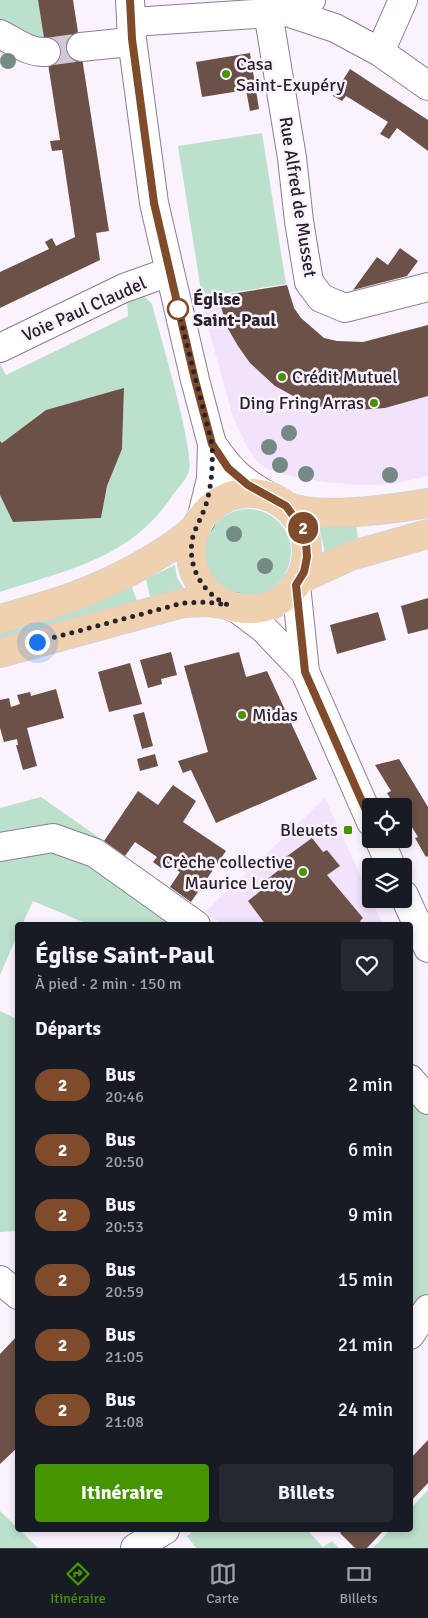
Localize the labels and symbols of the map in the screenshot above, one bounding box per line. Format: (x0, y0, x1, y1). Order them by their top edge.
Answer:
place label: Casa Saint-Exupéry (236, 53, 345, 96)
marker: Casa Saint-Exupéry (220, 68, 232, 80)
street label: Rue Alfred de Musset (274, 115, 322, 279)
street label: Voie Paul Claudel (18, 272, 150, 346)
place label: Église Saint-Paul (193, 288, 276, 331)
marker: Église Saint-Paul (167, 298, 189, 320)
place label: Crédit Mutuel (292, 366, 398, 388)
marker: Crédit Mutuel (276, 371, 288, 383)
place label: Ding Fring Arras (239, 392, 364, 414)
marker: Ding Fring Arras (368, 397, 380, 409)
line badge: 2 (287, 512, 319, 544)
your location (25, 630, 50, 655)
place label: Midas (252, 704, 298, 726)
marker: Midas (236, 709, 248, 721)
place label: Bleuets (280, 819, 338, 841)
marker: Bleuets (342, 824, 354, 836)
place label: Crèche collective Maurice Leroy (162, 851, 294, 894)
marker: Crèche collective Maurice Leroy (297, 866, 309, 878)

